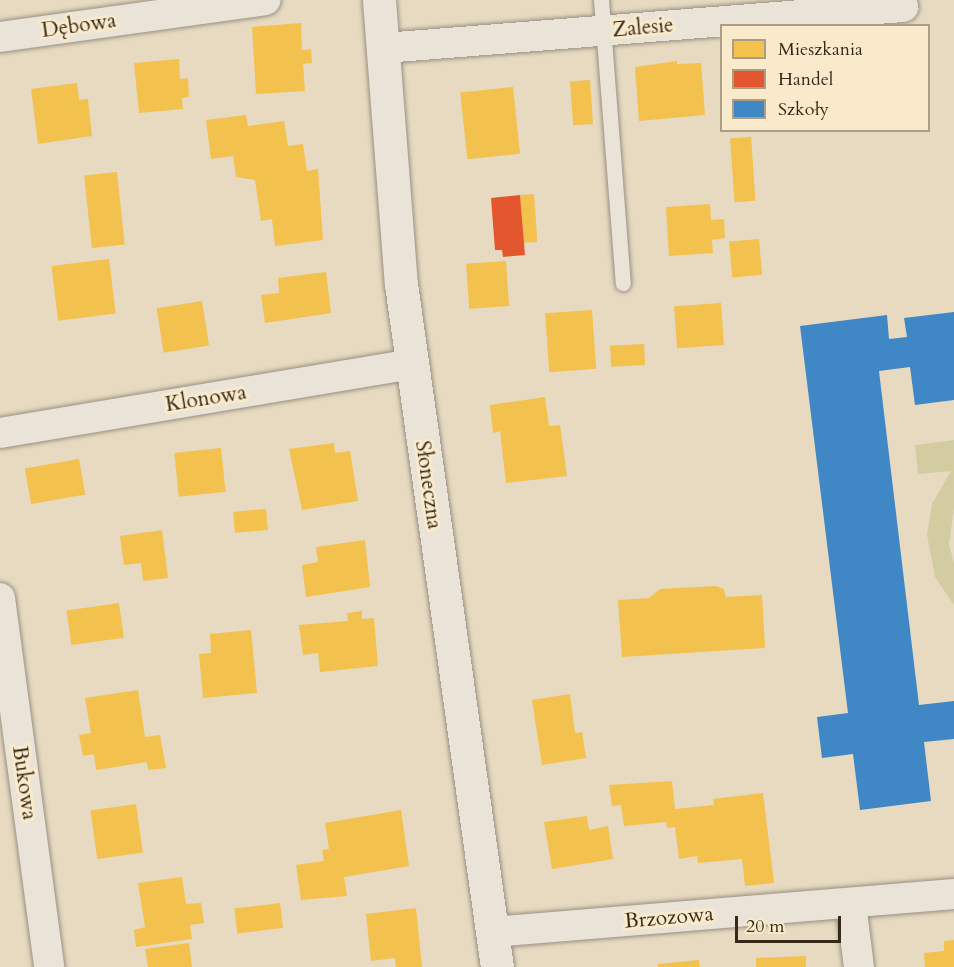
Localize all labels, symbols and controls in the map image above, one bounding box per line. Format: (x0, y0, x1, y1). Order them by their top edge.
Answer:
street label: Dębowa (40, 8, 118, 44)
street label: Zalesie (611, 13, 675, 43)
legend (720, 24, 930, 132)
text: Mieszkania (778, 37, 863, 62)
text: Handel (778, 67, 833, 92)
text: Szkoły (778, 97, 829, 122)
street label: Klonowa (164, 380, 248, 418)
street label: Słoneczna (409, 439, 447, 531)
street label: Bukowa (6, 744, 42, 822)
street label: Brzozowa (623, 902, 715, 934)
scale bar (738, 904, 844, 942)
text: 20 m (746, 914, 785, 939)

